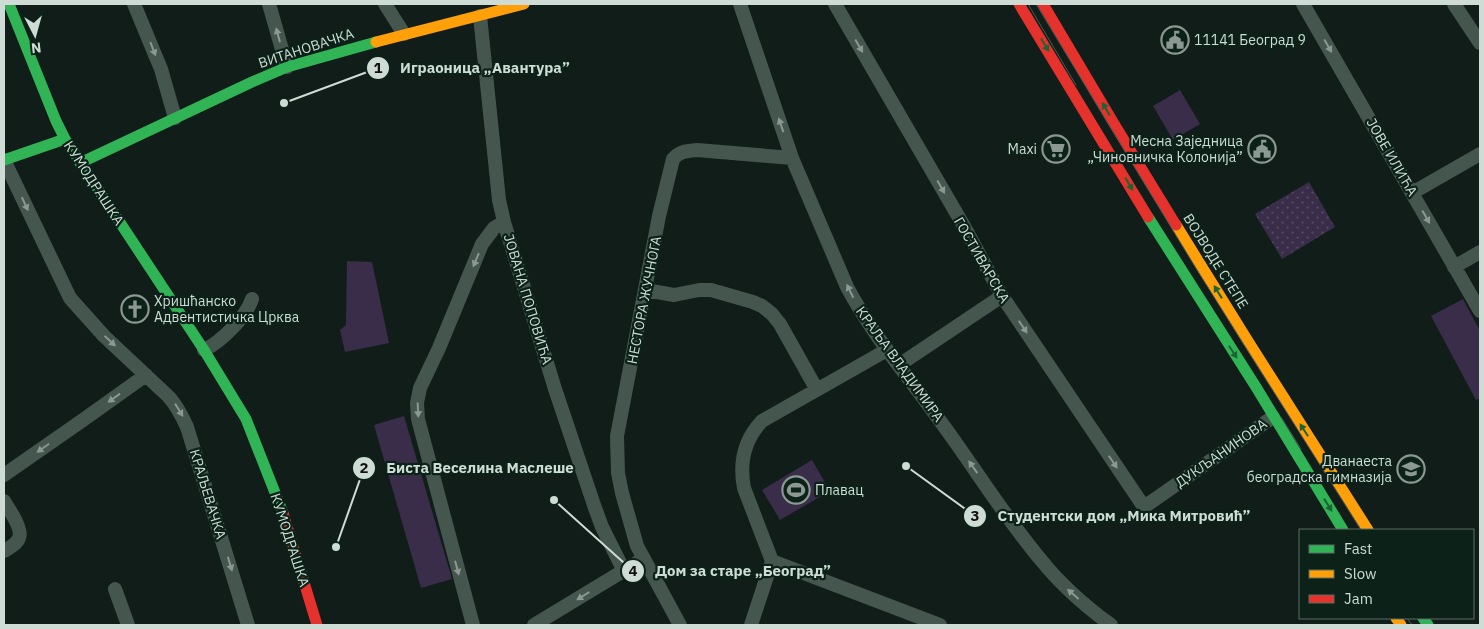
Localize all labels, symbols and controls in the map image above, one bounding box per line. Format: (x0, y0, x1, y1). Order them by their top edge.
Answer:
north arrow (10, 10, 60, 60)
street label: ВИТАНОВАЧКА (256, 24, 356, 72)
public building icon: 11141 Београд 9 (1160, 25, 1190, 55)
one-way arrow (274, 28, 282, 43)
place label: 11141 Београд 9 (1194, 31, 1306, 49)
text: N (30, 38, 42, 57)
one-way arrow (855, 39, 864, 53)
one-way arrow (1040, 39, 1049, 52)
one-way arrow (1323, 39, 1332, 52)
one-way arrow (149, 42, 157, 57)
callout: Играоница „Авантура” (365, 53, 580, 83)
text: 1 (373, 58, 383, 77)
text: Играоница „Авантура” (400, 58, 570, 77)
one-way arrow (1101, 102, 1110, 116)
street label: ЈОВЕ ИЛИЋА (1362, 115, 1422, 199)
one-way arrow (777, 117, 784, 132)
place label: Месна Заједница „Чиновничка Колонија” (1087, 132, 1244, 166)
supermarket icon: Maxi (1041, 134, 1071, 164)
public building icon: Месна Заједница „Чиновничка Колонија” (1247, 134, 1277, 164)
street label: КУМОДРАШКА (60, 137, 128, 229)
place label: Maxi (1008, 140, 1037, 158)
one-way arrow (1124, 178, 1133, 191)
one-way arrow (936, 180, 945, 193)
one-way arrow (21, 197, 29, 211)
street label: ВОЈВОДЕ СТЕПЕ (1179, 210, 1253, 312)
one-way arrow (1422, 210, 1430, 224)
street label: ГОСТИВАРСКА (950, 214, 1014, 306)
street label: ЈОВАНА ПОПОВИЋА (500, 232, 556, 366)
street label: НЕСТОРА ЖУЧНОГА (623, 234, 665, 366)
one-way arrow (472, 253, 480, 268)
one-way arrow (845, 284, 853, 298)
one-way arrow (1214, 286, 1223, 299)
place label: Хришћанско Адвентистичка Црква (154, 292, 300, 326)
church icon: Хришћанско Адвентистичка Црква (120, 294, 150, 324)
street label: КРАЉА ВЛАДИМИРА (852, 303, 948, 425)
one-way arrow (1018, 320, 1028, 334)
one-way arrow (103, 335, 115, 347)
one-way arrow (1228, 345, 1238, 359)
one-way arrow (108, 392, 121, 403)
one-way arrow (414, 403, 422, 419)
one-way arrow (174, 404, 183, 417)
street label: ДУКЉАНИНОВА (1172, 415, 1270, 491)
one-way arrow (1299, 424, 1309, 437)
one-way arrow (37, 443, 50, 453)
street label: КРАЉЕВАЧКА (186, 447, 230, 541)
place label: Дванаеста београдска гимназија (1247, 452, 1393, 486)
callout: Биста Веселина Маслеше (351, 453, 584, 483)
school or university icon: Дванаеста београдска гимназија (1396, 454, 1426, 484)
one-way arrow (1108, 455, 1118, 469)
text: 2 (359, 458, 369, 477)
text: Биста Веселина Маслеше (386, 458, 574, 477)
one-way arrow (968, 460, 978, 474)
sports icon: Плавац (781, 475, 811, 505)
place label: Плавац (815, 481, 864, 499)
street label: КУМОДРАШКА (266, 491, 314, 589)
one-way arrow (1323, 499, 1332, 512)
callout: Студентски дом „Мика Митровић” (962, 501, 1260, 531)
text: 3 (970, 506, 980, 525)
text: Студентски дом „Мика Митровић” (997, 506, 1251, 525)
legend (1299, 529, 1474, 619)
text: Fast (1344, 539, 1372, 558)
callout: Дом за старе „Београд” (620, 556, 841, 586)
one-way arrow (226, 557, 234, 572)
one-way arrow (454, 560, 462, 575)
text: 4 (628, 561, 638, 580)
text: Дом за старе „Београд” (655, 561, 831, 580)
text: Slow (1344, 564, 1377, 583)
one-way arrow (1068, 588, 1080, 600)
text: Jam (1344, 589, 1373, 608)
one-way arrow (576, 592, 589, 601)

